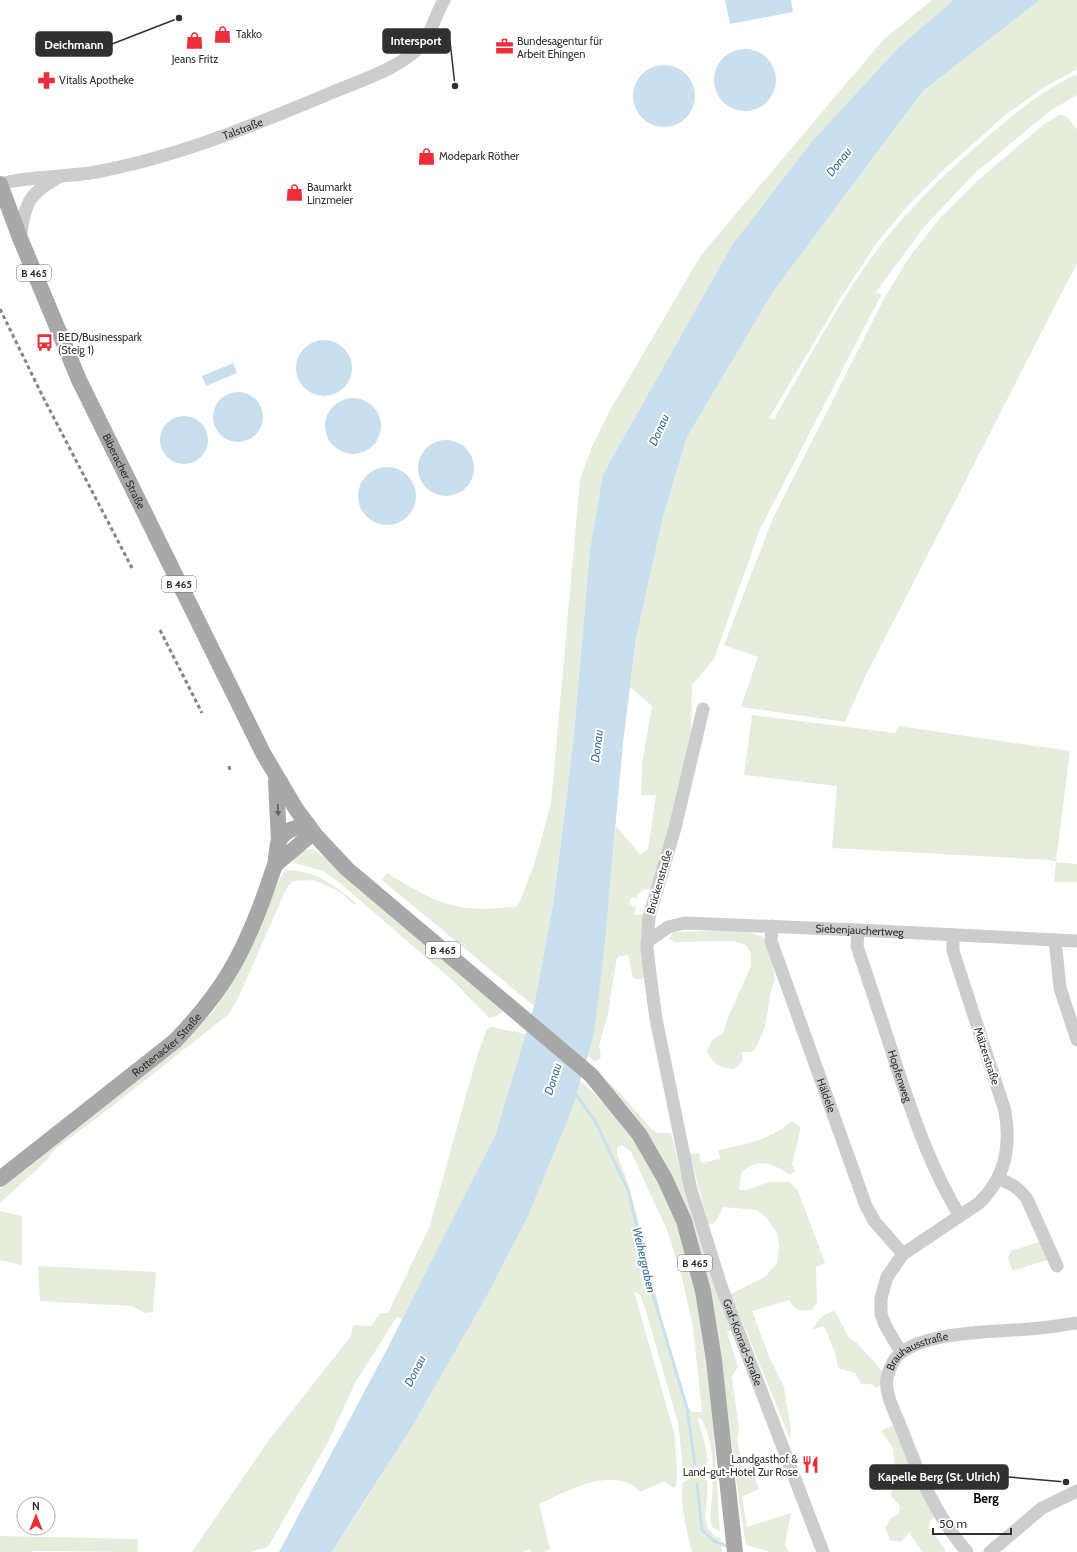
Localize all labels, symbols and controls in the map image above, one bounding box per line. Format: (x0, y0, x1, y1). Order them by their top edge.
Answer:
shop icon: Takko (213, 24, 233, 44)
place label: Takko (236, 27, 262, 41)
callout: Intersport (383, 29, 450, 53)
shop icon: Jeans Fritz (185, 31, 205, 51)
callout: Deichmann (36, 32, 112, 56)
text: Intersport (391, 33, 441, 48)
place label: Bundesagentur für Arbeit Ehingen (517, 34, 603, 61)
text: Deichmann (44, 37, 104, 52)
office icon: Bundesagentur für Arbeit Ehingen (494, 37, 514, 57)
place label: Jeans Fritz (171, 52, 218, 66)
pharmacy icon: Vitalis Apotheke (36, 70, 56, 90)
place label: Vitalis Apotheke (59, 73, 134, 87)
street label: Talstraße (221, 115, 265, 143)
water label: Donau (823, 144, 855, 179)
shop icon: Modepark Röther (416, 146, 436, 166)
place label: Modepark Röther (439, 149, 520, 163)
place label: Baumarkt Linzmeier (307, 180, 353, 207)
shop icon: Baumarkt Linzmeier (284, 183, 304, 203)
road number: B 465 (17, 265, 51, 281)
place label: BED/Businesspark (Steig 1) (58, 330, 142, 357)
bus stop icon: BED/Businesspark (Steig 1) (35, 333, 55, 353)
water label: Donau (645, 412, 672, 448)
street label: Biberacher Straße (99, 431, 149, 512)
road number: B 465 (162, 576, 196, 592)
water label: Donau (587, 729, 606, 763)
one-way arrow (274, 804, 281, 816)
street label: Brückenstraße (643, 848, 675, 916)
street label: Siebenjauchertweg (815, 921, 905, 939)
road number: B 465 (426, 942, 460, 958)
street label: Rottenacker Straße (129, 1010, 205, 1079)
street label: Mälzerstraße (971, 1025, 1003, 1087)
street label: Hopfenweg (885, 1048, 915, 1104)
water label: Donau (541, 1061, 565, 1097)
street label: Häldele (814, 1076, 839, 1115)
water label: Weihergraben (630, 1226, 659, 1294)
road number: B 465 (678, 1255, 712, 1271)
street label: Graf-Konrad-Straße (720, 1297, 766, 1388)
street label: Brauhausstraße (883, 1329, 950, 1373)
water label: Donau (400, 1353, 429, 1389)
place label: Landgasthof & Land-gut-Hotel Zur Rose (683, 1452, 798, 1479)
restaurant icon: Landgasthof & Land-gut-Hotel Zur Rose (801, 1455, 821, 1475)
callout: Kapelle Berg (St. Ulrich) (870, 1465, 1008, 1489)
text: Kapelle Berg (St. Ulrich) (878, 1469, 1000, 1484)
district label: Berg (973, 1490, 999, 1506)
north arrow (16, 1496, 56, 1536)
text: N (32, 1499, 40, 1513)
scale bar (933, 1510, 1011, 1536)
text: 50 m (939, 1516, 967, 1531)

